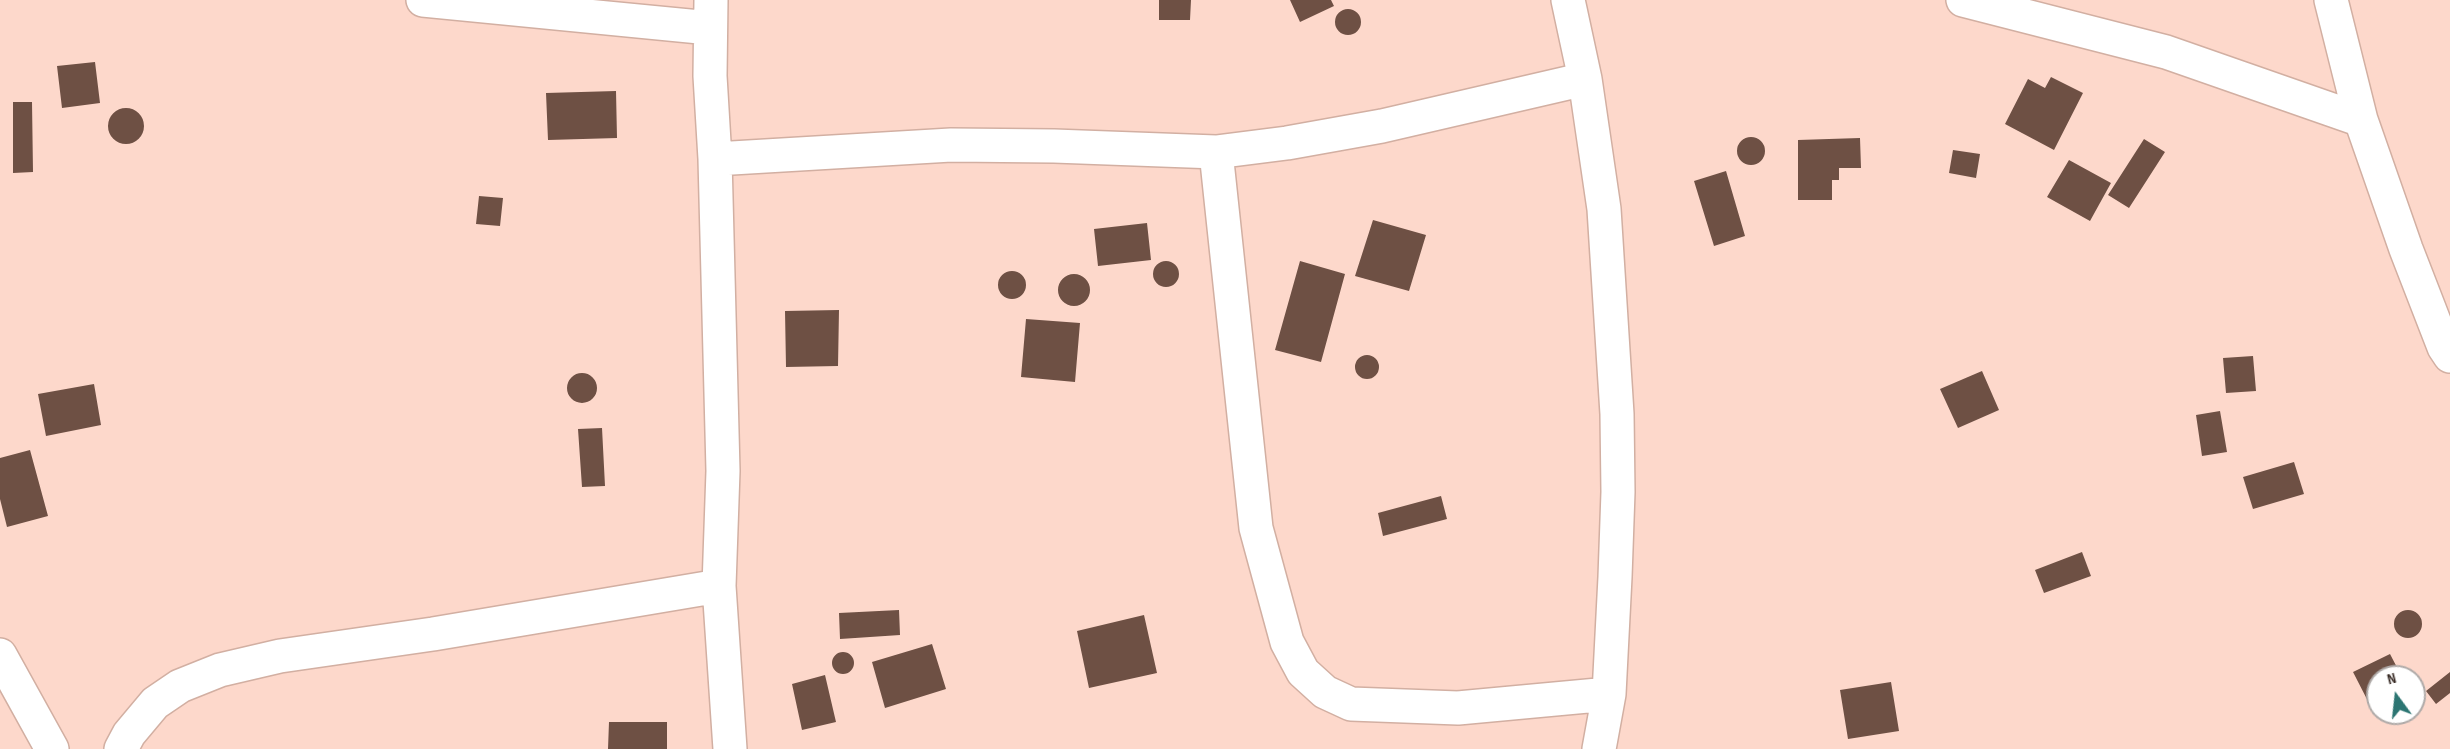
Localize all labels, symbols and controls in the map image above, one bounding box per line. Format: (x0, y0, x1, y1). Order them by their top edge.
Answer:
north arrow (2366, 665, 2426, 725)
text: N (2385, 669, 2398, 689)

